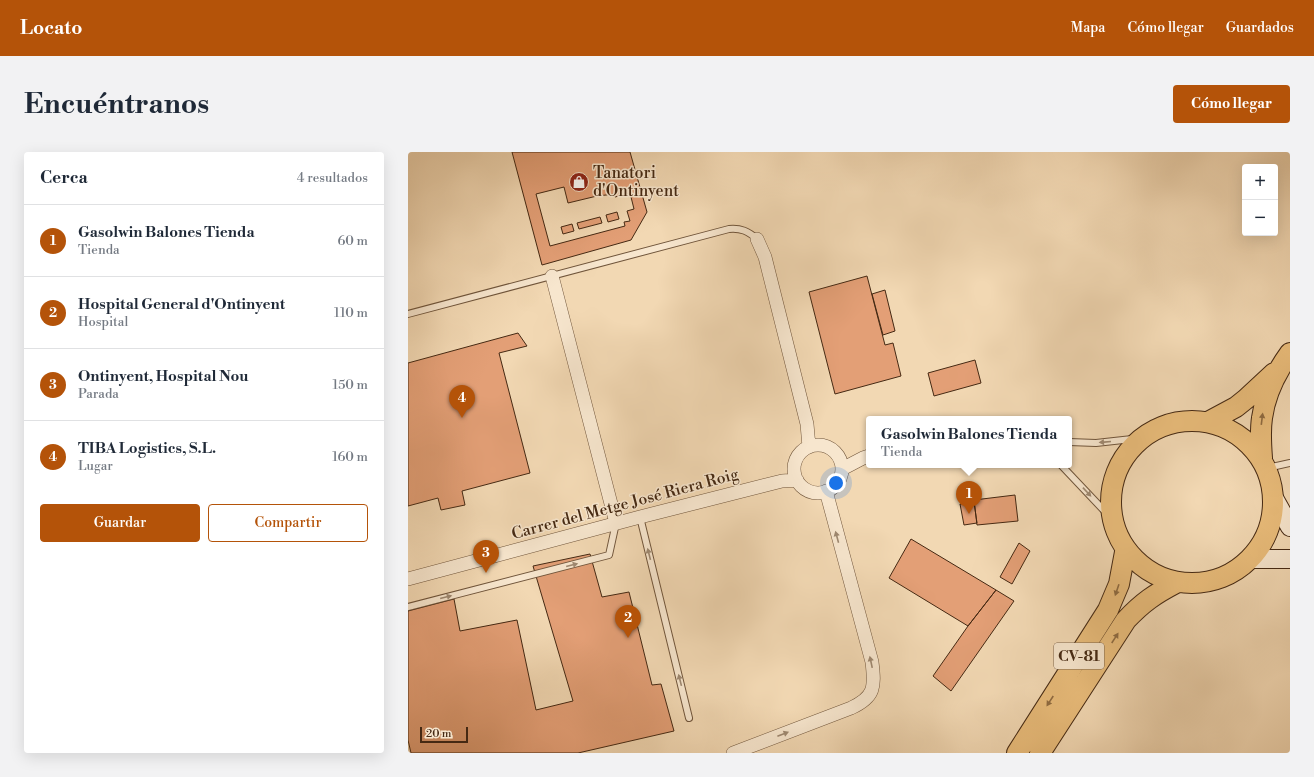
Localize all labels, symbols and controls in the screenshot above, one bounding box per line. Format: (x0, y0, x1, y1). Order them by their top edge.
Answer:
text: Locato (20, 16, 82, 40)
text: Mapa (1071, 19, 1105, 37)
text: Cómo llegar (1127, 19, 1204, 37)
text: Guardados (1226, 19, 1294, 37)
button: Cómo llegar (1173, 85, 1290, 123)
text: Encuéntranos (24, 87, 209, 122)
place label: Tanatori d'Ontinyent (593, 163, 679, 201)
map controls (1242, 164, 1278, 236)
button: + (1242, 164, 1278, 200)
text: Cerca (40, 167, 88, 189)
text: 4 resultados (297, 170, 368, 186)
shop icon: Tanatori d'Ontinyent (568, 171, 590, 193)
button: − (1242, 200, 1278, 236)
text: Gasolwin Balones Tienda (78, 223, 255, 242)
text: 1 (50, 233, 56, 249)
text: 60 m (337, 233, 368, 249)
text: Tienda (78, 242, 120, 258)
text: Hospital General d'Ontinyent (78, 295, 285, 314)
text: 2 (49, 305, 57, 321)
text: 110 m (334, 305, 368, 321)
text: Hospital (78, 314, 128, 330)
text: Ontinyent, Hospital Nou (78, 367, 248, 386)
text: 3 (49, 377, 57, 393)
text: 150 m (333, 377, 368, 393)
pin: 4 (449, 385, 475, 418)
text: Parada (78, 386, 119, 402)
one-way arrow (1259, 413, 1266, 425)
popup (866, 416, 1072, 468)
text: Gasolwin Balones Tienda (881, 425, 1057, 444)
one-way arrow (1099, 438, 1111, 445)
text: TIBA Logistics, S.L. (78, 439, 216, 458)
text: Tienda (881, 444, 922, 460)
text: 4 (49, 449, 57, 465)
text: 160 m (332, 449, 368, 465)
text: Lugar (78, 458, 113, 474)
street label: Carrer del Metge José Riera Roig (509, 464, 741, 544)
your location (826, 473, 846, 493)
pin: 1 (956, 481, 982, 514)
one-way arrow (1083, 487, 1092, 497)
button: Guardar (40, 504, 200, 542)
button: Compartir (208, 504, 368, 542)
one-way arrow (834, 530, 840, 542)
pin: 3 (473, 540, 499, 573)
one-way arrow (646, 548, 652, 560)
one-way arrow (566, 562, 578, 568)
one-way arrow (1114, 584, 1120, 596)
one-way arrow (440, 594, 452, 600)
pin: 2 (615, 605, 641, 638)
one-way arrow (1111, 633, 1119, 643)
road number: CV-81 (1054, 643, 1104, 669)
one-way arrow (868, 656, 874, 668)
one-way arrow (677, 674, 683, 686)
one-way arrow (1046, 696, 1054, 706)
scale bar (420, 725, 468, 744)
text: 20 m (426, 727, 451, 741)
one-way arrow (777, 731, 789, 737)

